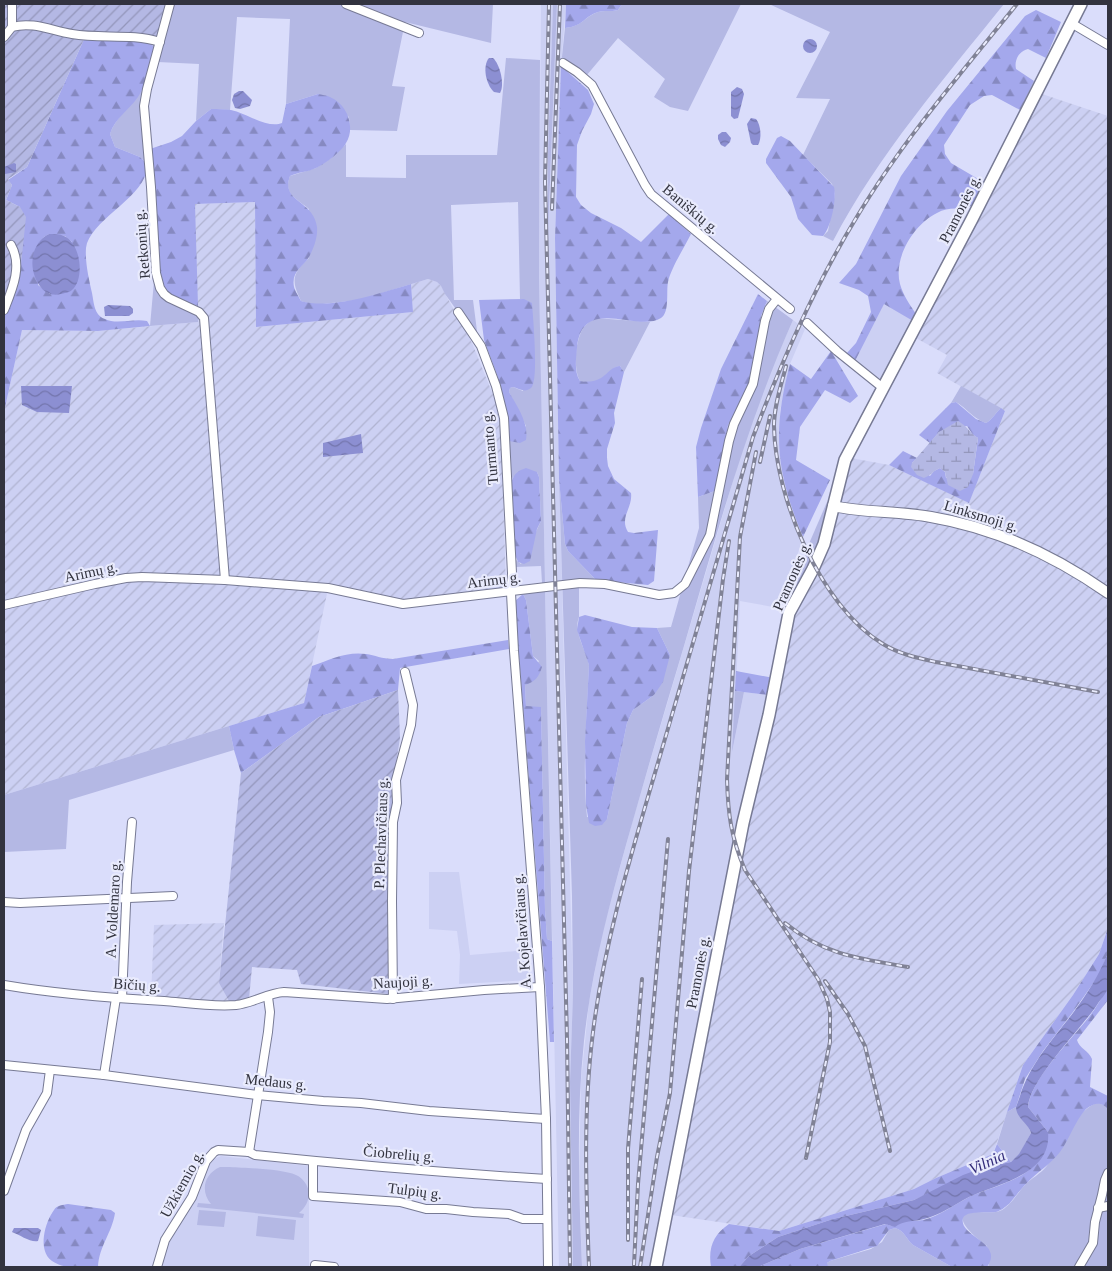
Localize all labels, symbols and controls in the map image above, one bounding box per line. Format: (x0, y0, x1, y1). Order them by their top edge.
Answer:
street label: Pramonės g. (936, 172, 984, 246)
street label: Baniškių g. (660, 181, 722, 237)
street label: Retkonių g. (131, 208, 153, 280)
street label: Turmanto g. (479, 411, 501, 485)
street label: Linksmoji g. (942, 497, 1020, 535)
street label: Pramonės g. (770, 539, 814, 613)
street label: Arimų g. (63, 559, 119, 585)
street label: Arimų g. (466, 569, 522, 591)
street label: P. Plechavičiaus g. (371, 777, 391, 889)
street label: A. Voldemaro g. (102, 859, 124, 959)
street label: A. Kojelavičiaus g. (510, 873, 534, 989)
street label: Pramonės g. (683, 934, 713, 1010)
street label: Naujoji g. (373, 972, 433, 992)
street label: Bičių g. (113, 975, 161, 995)
street label: Medaus g. (244, 1071, 308, 1093)
street label: Čiobrelių g. (363, 1143, 435, 1165)
water label: Vilnia (966, 1147, 1008, 1177)
street label: Užkiemio g. (157, 1148, 207, 1220)
street label: Tulpių g. (387, 1180, 443, 1202)

